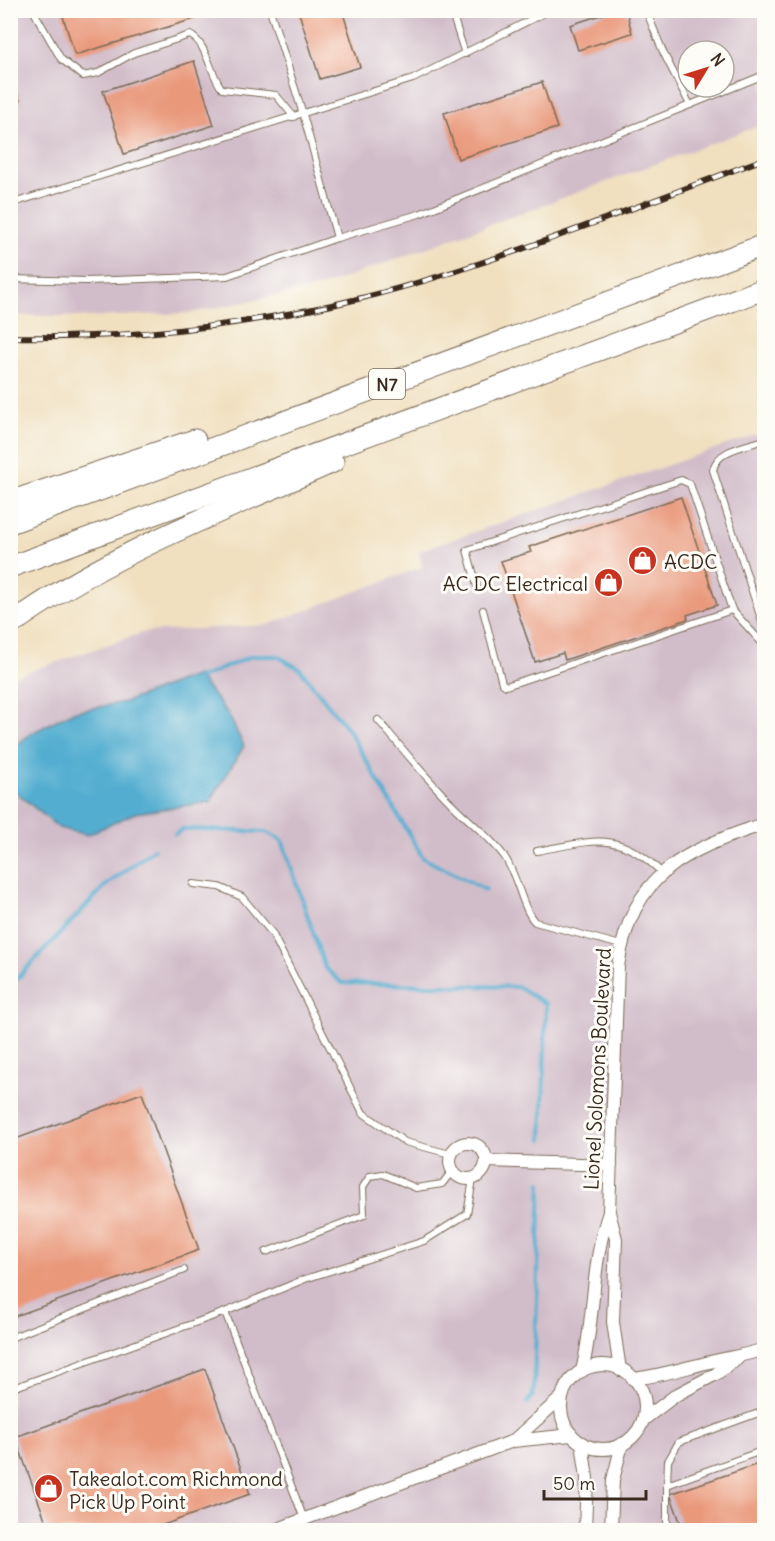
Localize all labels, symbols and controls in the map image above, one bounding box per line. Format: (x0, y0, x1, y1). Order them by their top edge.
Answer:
north arrow (676, 39, 736, 99)
text: N (707, 49, 729, 70)
road number: N7 (369, 369, 405, 399)
shop icon: ACDC (627, 545, 659, 577)
place label: ACDC (664, 549, 717, 574)
shop icon: AC DC Electrical (593, 567, 625, 599)
place label: AC DC Electrical (443, 571, 588, 596)
street label: Lionel Solomons Boulevard (578, 947, 616, 1191)
scale bar (544, 1463, 646, 1501)
place label: Takealot.com Richmond Pick Up Point (69, 1466, 283, 1514)
text: 50 m (553, 1472, 595, 1495)
shop icon: Takealot.com Richmond Pick Up Point (32, 1473, 64, 1505)

